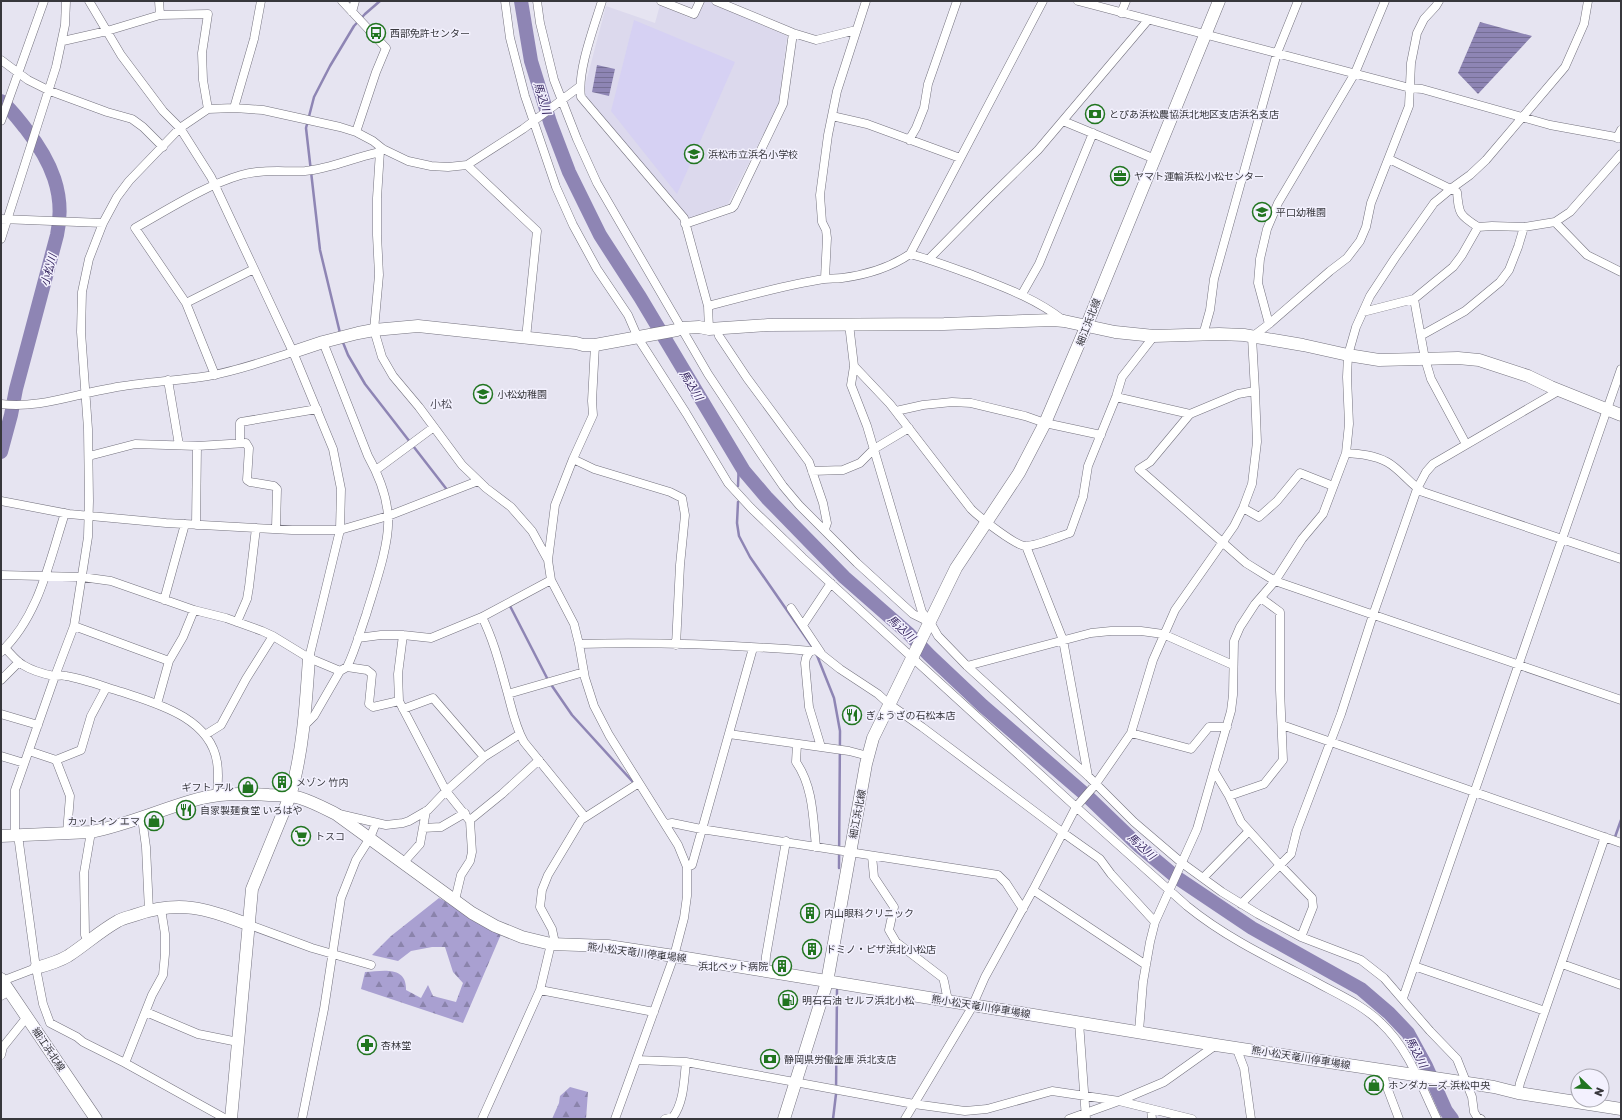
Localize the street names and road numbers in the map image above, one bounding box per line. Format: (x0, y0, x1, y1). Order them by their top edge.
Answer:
street label: 細江浜北線 (1073, 297, 1103, 347)
street label: 細江浜北線 (846, 788, 868, 840)
street label: 熊小松天竜川停車場線 (587, 940, 687, 964)
street label: 熊小松天竜川停車場線 (931, 992, 1031, 1020)
street label: 細江浜北線 (30, 1025, 68, 1073)
street label: 熊小松天竜川停車場線 (1251, 1043, 1351, 1071)

